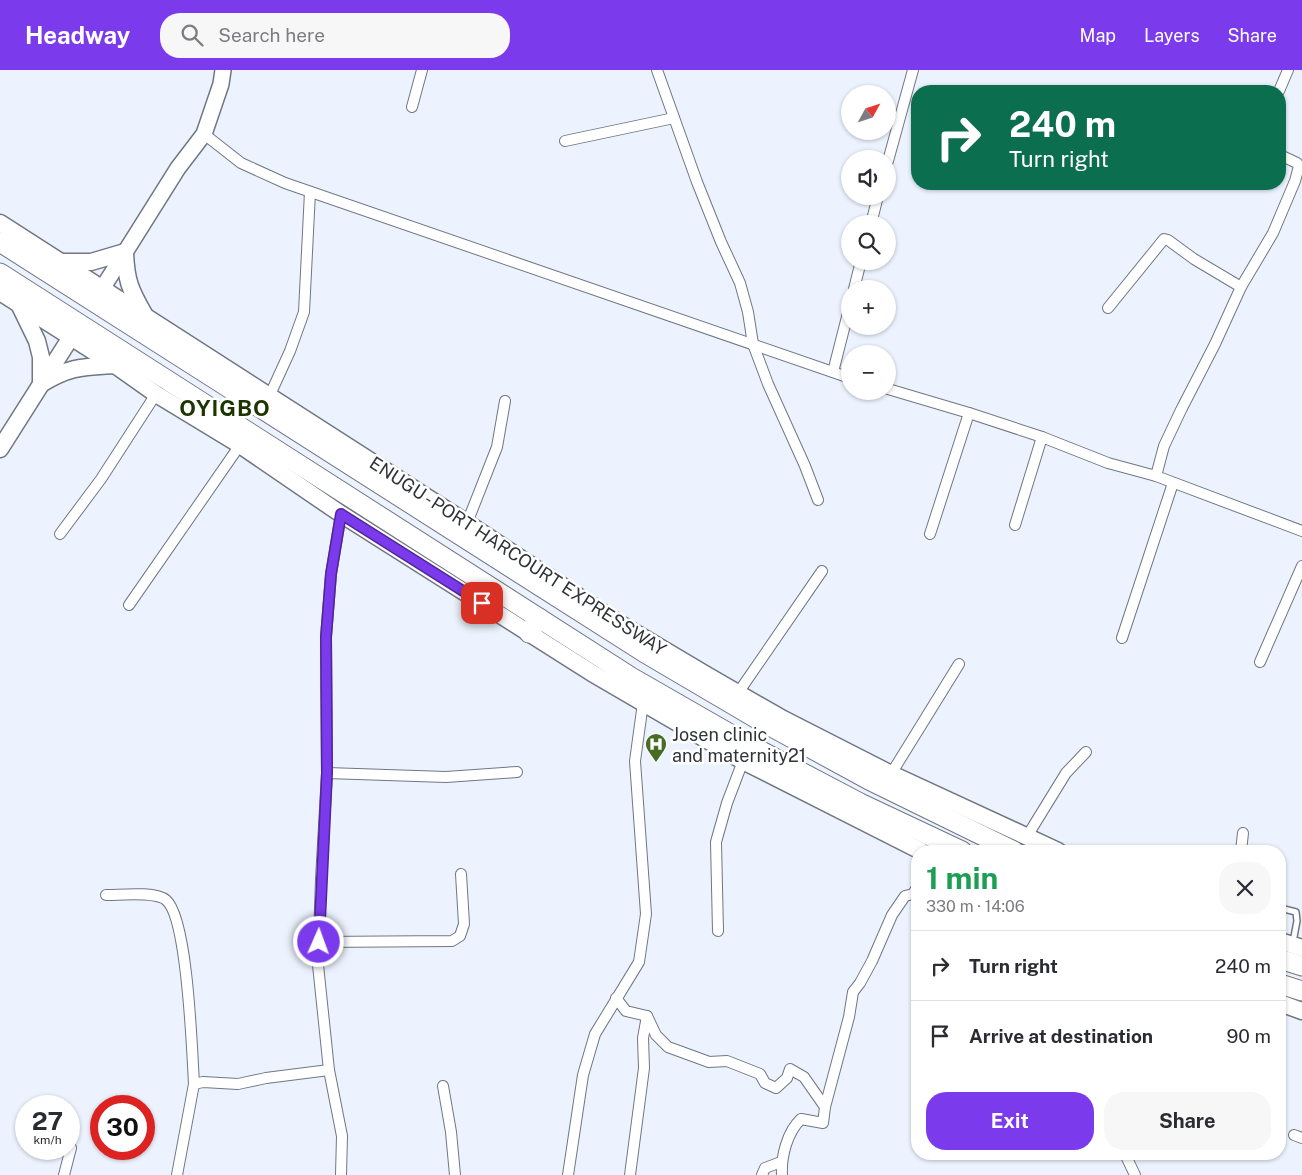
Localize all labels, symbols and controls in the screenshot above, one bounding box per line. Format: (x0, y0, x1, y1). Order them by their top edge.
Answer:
search box (160, 13, 510, 58)
text: Headway (25, 21, 130, 49)
icon: search (178, 21, 206, 49)
text: Search here (218, 24, 325, 46)
text: Map (1080, 25, 1116, 46)
text: Layers (1144, 25, 1200, 46)
text: Share (1228, 25, 1277, 46)
north arrow (841, 85, 896, 140)
map controls (841, 85, 896, 400)
text: 240 m (1009, 104, 1116, 145)
icon: right (926, 105, 991, 170)
text: Turn right (1009, 146, 1109, 172)
button: sound (841, 150, 896, 205)
button: search (841, 215, 896, 270)
button: + (841, 280, 896, 335)
button: − (841, 345, 896, 400)
district label: OYIGBO (179, 395, 271, 421)
street label: ENUGU - PORT HARCOURT EXPRESSWAY (366, 452, 670, 660)
pin (461, 582, 503, 624)
icon: arrive (468, 589, 496, 617)
place label: Josen clinic and maternity21 (672, 724, 806, 766)
hospital icon: Josen clinic and maternity21 (644, 732, 668, 763)
text: 1 min (926, 860, 998, 896)
button: close (1219, 862, 1271, 914)
text: 330 m · 14:06 (926, 897, 1025, 916)
position arrow (292, 915, 344, 967)
icon: right (926, 952, 954, 980)
text: Turn right (969, 955, 1058, 977)
text: 240 m (1215, 955, 1271, 977)
icon: arrive (926, 1022, 954, 1050)
text: Arrive at destination (969, 1025, 1153, 1047)
text: 90 m (1227, 1025, 1271, 1047)
button: Exit (926, 1092, 1094, 1150)
button: Share (1104, 1092, 1271, 1150)
speed limit sign: 30 (90, 1095, 155, 1160)
text: 27 (32, 1106, 63, 1136)
text: km/h (33, 1133, 62, 1147)

